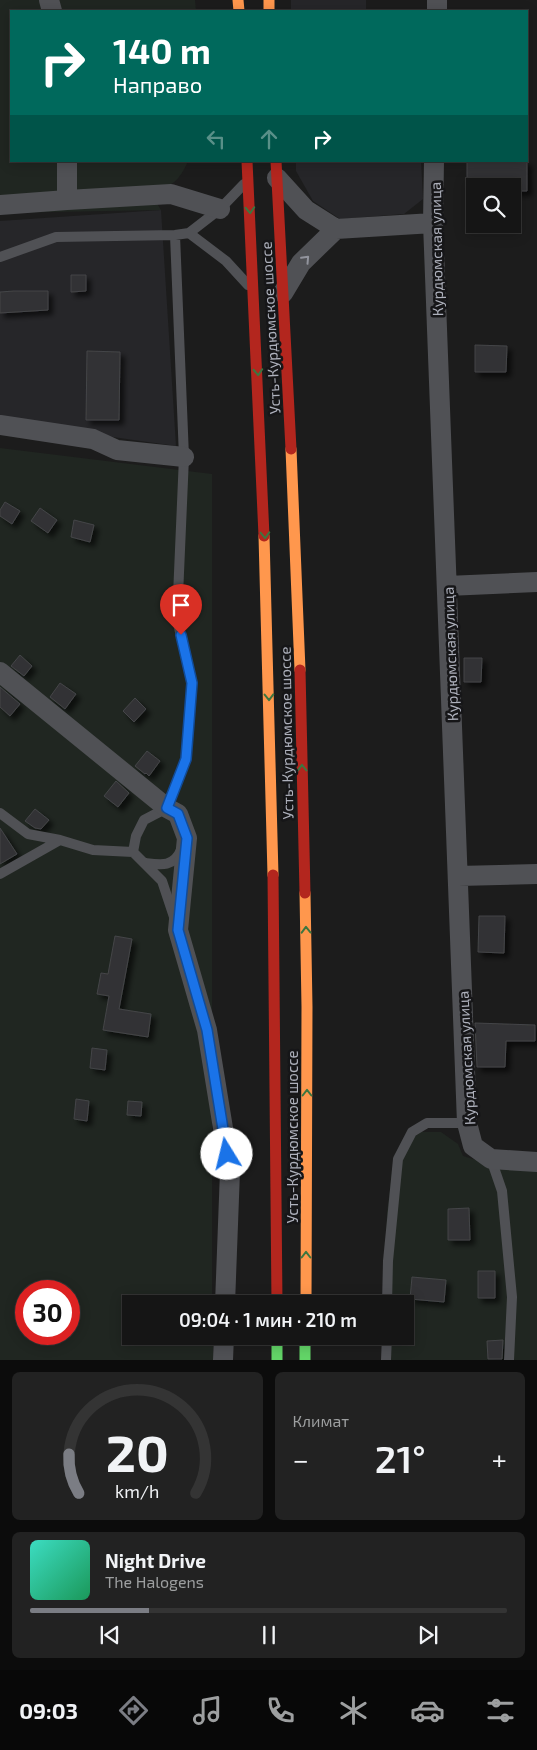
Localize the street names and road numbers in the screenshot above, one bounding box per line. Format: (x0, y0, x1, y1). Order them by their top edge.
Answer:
street label: Курдюмская улица (426, 182, 447, 316)
street label: Усть-Курдюмское шоссе (256, 241, 285, 415)
street label: Курдюмская улица (439, 586, 462, 722)
street label: Усть-Курдюмское шоссе (275, 646, 298, 820)
street label: Курдюмская улица (453, 990, 480, 1126)
street label: Усть-Курдюмское шоссе (283, 1050, 302, 1224)

